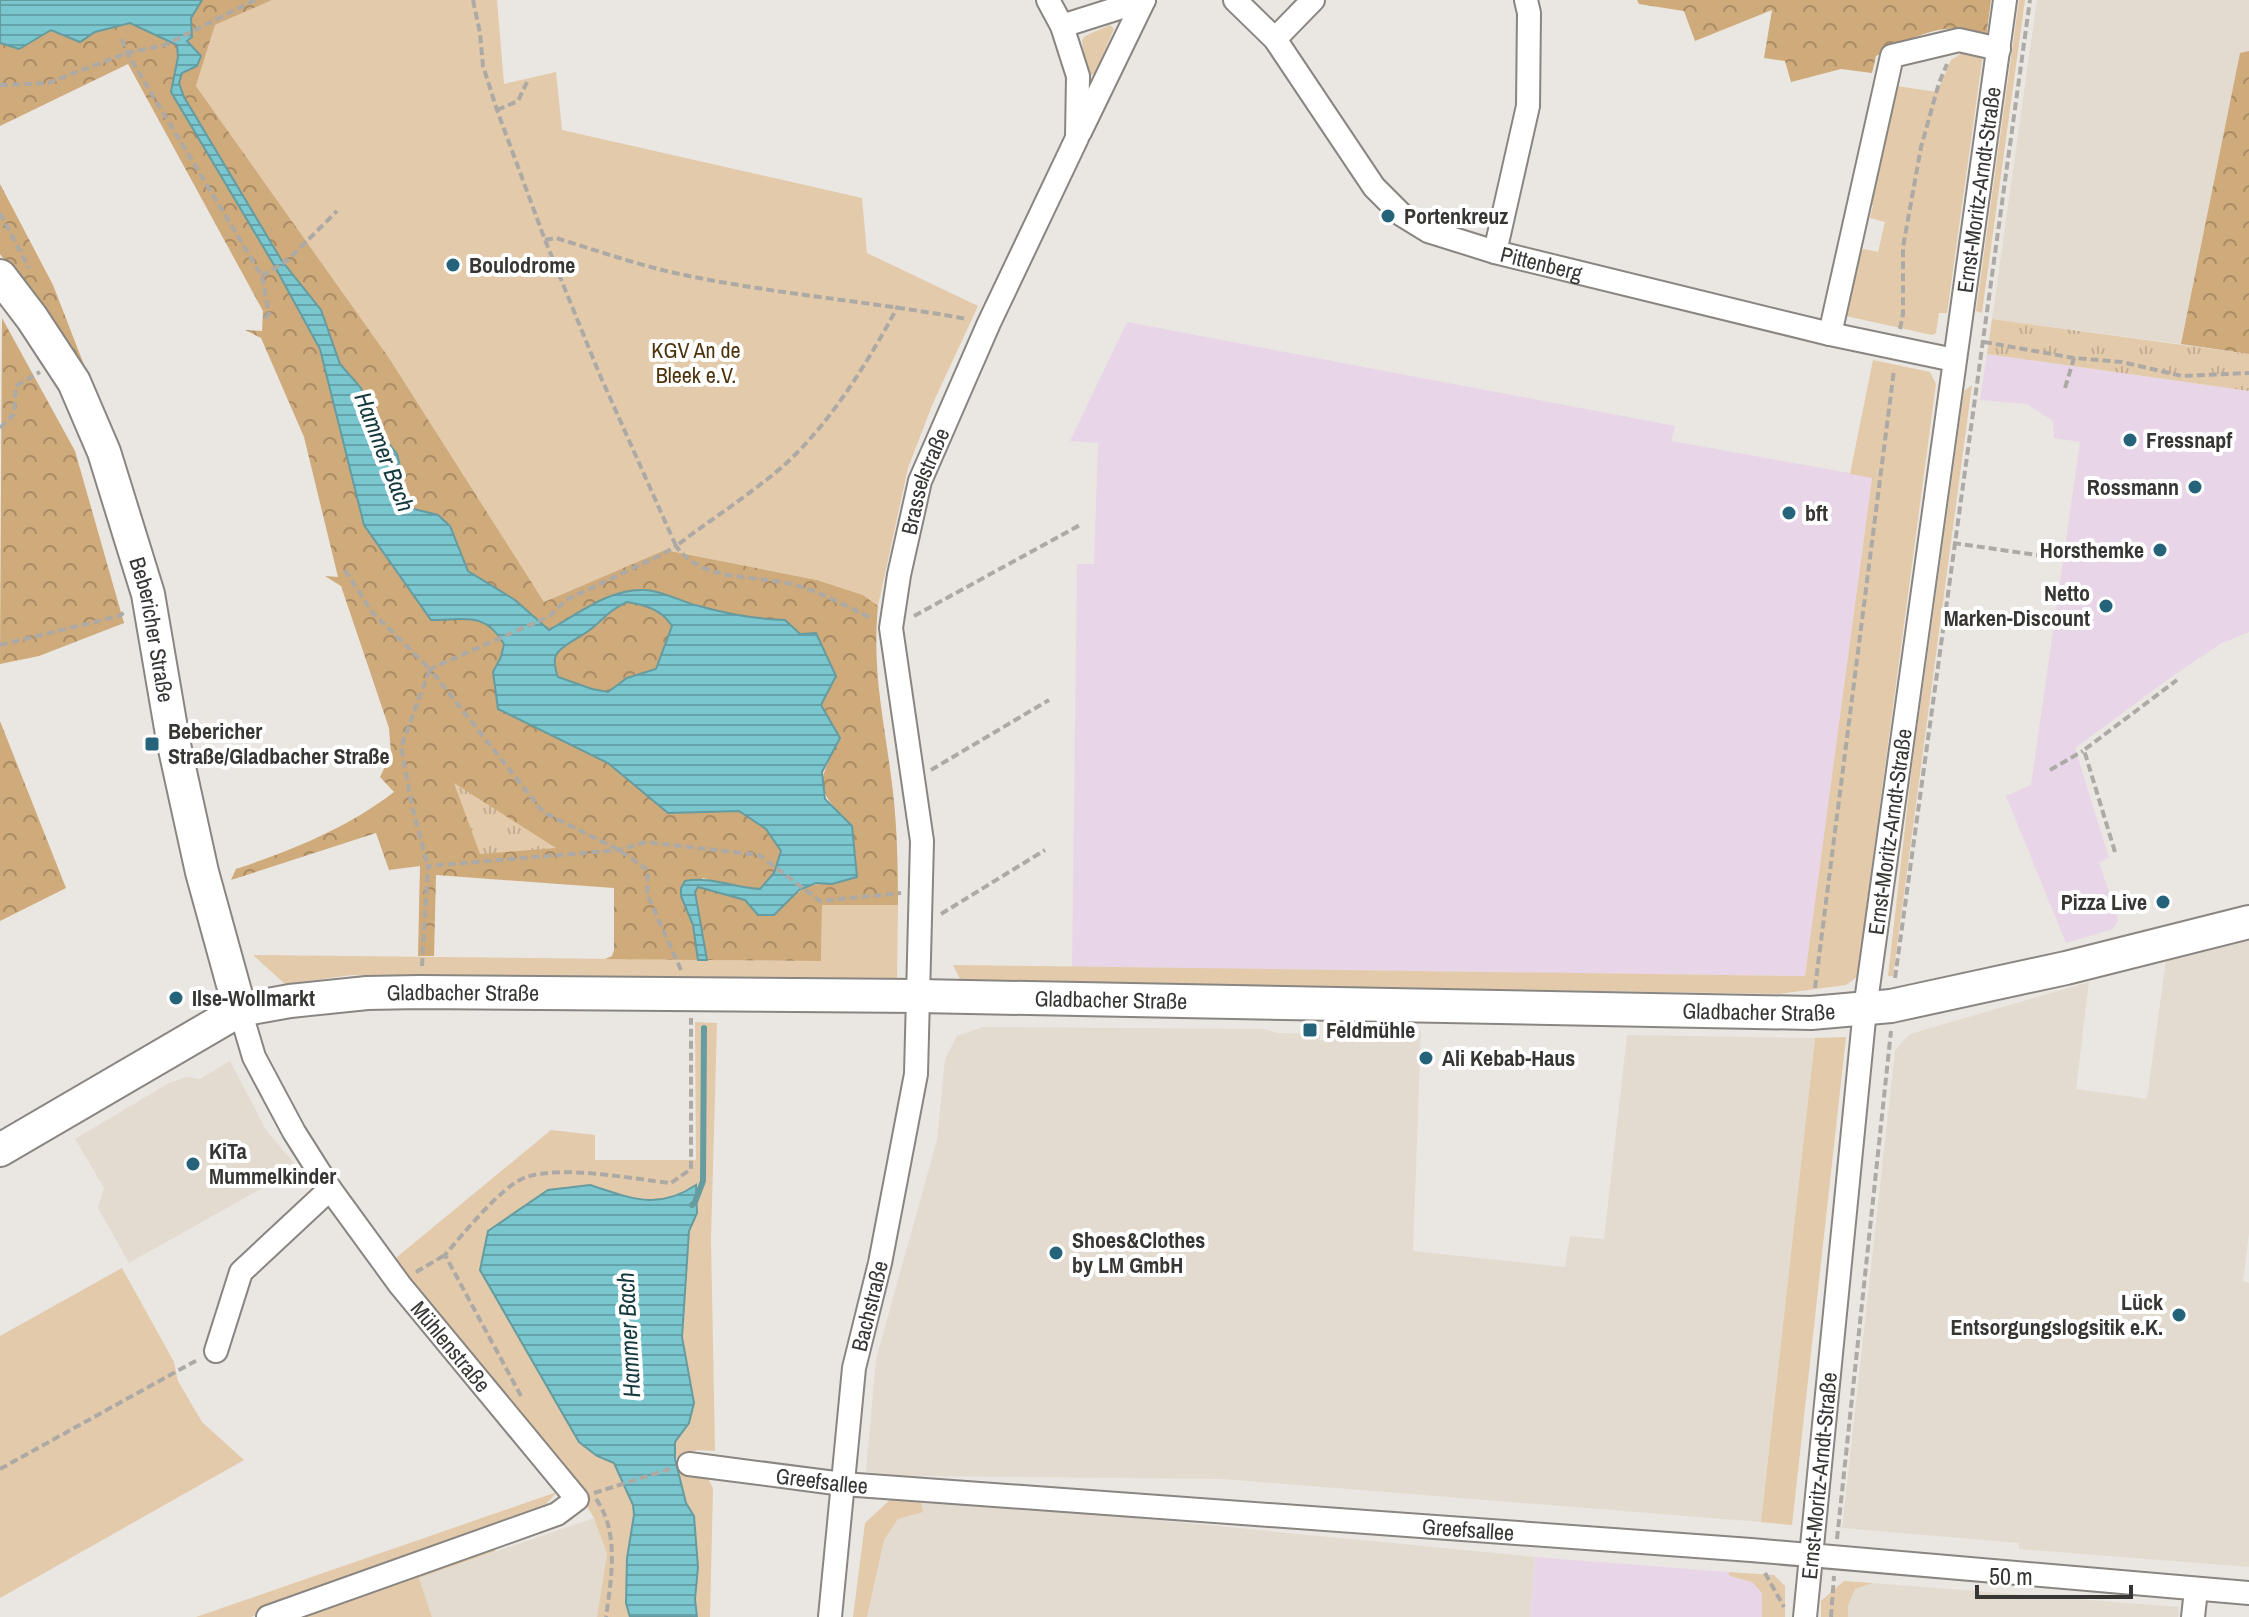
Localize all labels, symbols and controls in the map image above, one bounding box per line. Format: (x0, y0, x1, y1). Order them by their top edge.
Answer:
street label: Ernst-Moritz-Arndt-Straße (1950, 85, 2008, 295)
place label: Portenkreuz (1404, 201, 1508, 231)
marker: Portenkreuz (1379, 207, 1397, 225)
street label: Pittenberg (1497, 239, 1585, 288)
place label: Boulodrome (469, 250, 575, 280)
marker: Boulodrome (444, 256, 462, 274)
park label: KGV An de Bleek e.V. (651, 335, 741, 390)
water label: Hammer Bach (347, 387, 422, 516)
street label: Brasselstraße (893, 423, 956, 538)
place label: Fressnapf (2146, 425, 2232, 455)
marker: Fressnapf (2121, 431, 2139, 449)
place label: Rossmann (2087, 472, 2179, 502)
marker: Rossmann (2186, 478, 2204, 496)
place label: bft (1805, 498, 1828, 528)
marker: bft (1780, 504, 1798, 522)
place label: Horsthemke (2040, 535, 2144, 565)
marker: Horsthemke (2151, 541, 2169, 559)
street label: Bebericher Straße (122, 553, 181, 705)
place label: Netto Marken-Discount (1944, 578, 2090, 633)
marker: Netto Marken-Discount (2097, 597, 2115, 615)
place label: Bebericher Straße/Gladbacher Straße (168, 716, 390, 771)
street label: Ernst-Moritz-Arndt-Straße (1860, 727, 1919, 937)
marker: Bebericher Straße/Gladbacher Straße (143, 735, 161, 753)
place label: Pizza Live (2061, 887, 2147, 917)
marker: Pizza Live (2154, 893, 2172, 911)
street label: Gladbacher Straße (386, 977, 539, 1008)
place label: Ilse-Wollmarkt (192, 983, 315, 1013)
street label: Gladbacher Straße (1034, 983, 1187, 1016)
marker: Ilse-Wollmarkt (167, 989, 185, 1007)
street label: Gladbacher Straße (1682, 996, 1836, 1028)
place label: Feldmühle (1326, 1015, 1415, 1045)
marker: Feldmühle (1301, 1021, 1319, 1039)
place label: Ali Kebab-Haus (1442, 1043, 1575, 1073)
marker: Ali Kebab-Haus (1417, 1049, 1435, 1067)
place label: KiTa Mummelkinder (209, 1136, 336, 1191)
marker: KiTa Mummelkinder (184, 1155, 202, 1173)
place label: Shoes&Clothes by LM GmbH (1072, 1225, 1205, 1280)
marker: Shoes&Clothes by LM GmbH (1047, 1244, 1065, 1262)
street label: Bachstraße (844, 1258, 895, 1354)
water label: Hammer Bach (609, 1271, 647, 1399)
place label: Lück Entsorgungslogsitik e.K. (1950, 1287, 2164, 1342)
street label: Mühlenstraße (404, 1294, 498, 1399)
marker: Lück Entsorgungslogsitik e.K. (2170, 1306, 2188, 1324)
street label: Ernst-Moritz-Arndt-Straße (1794, 1371, 1844, 1581)
street label: Greefsallee (774, 1460, 869, 1501)
street label: Greefsallee (1421, 1511, 1515, 1548)
scale bar (1977, 1549, 2131, 1599)
text: 50 m (1989, 1560, 2033, 1592)

